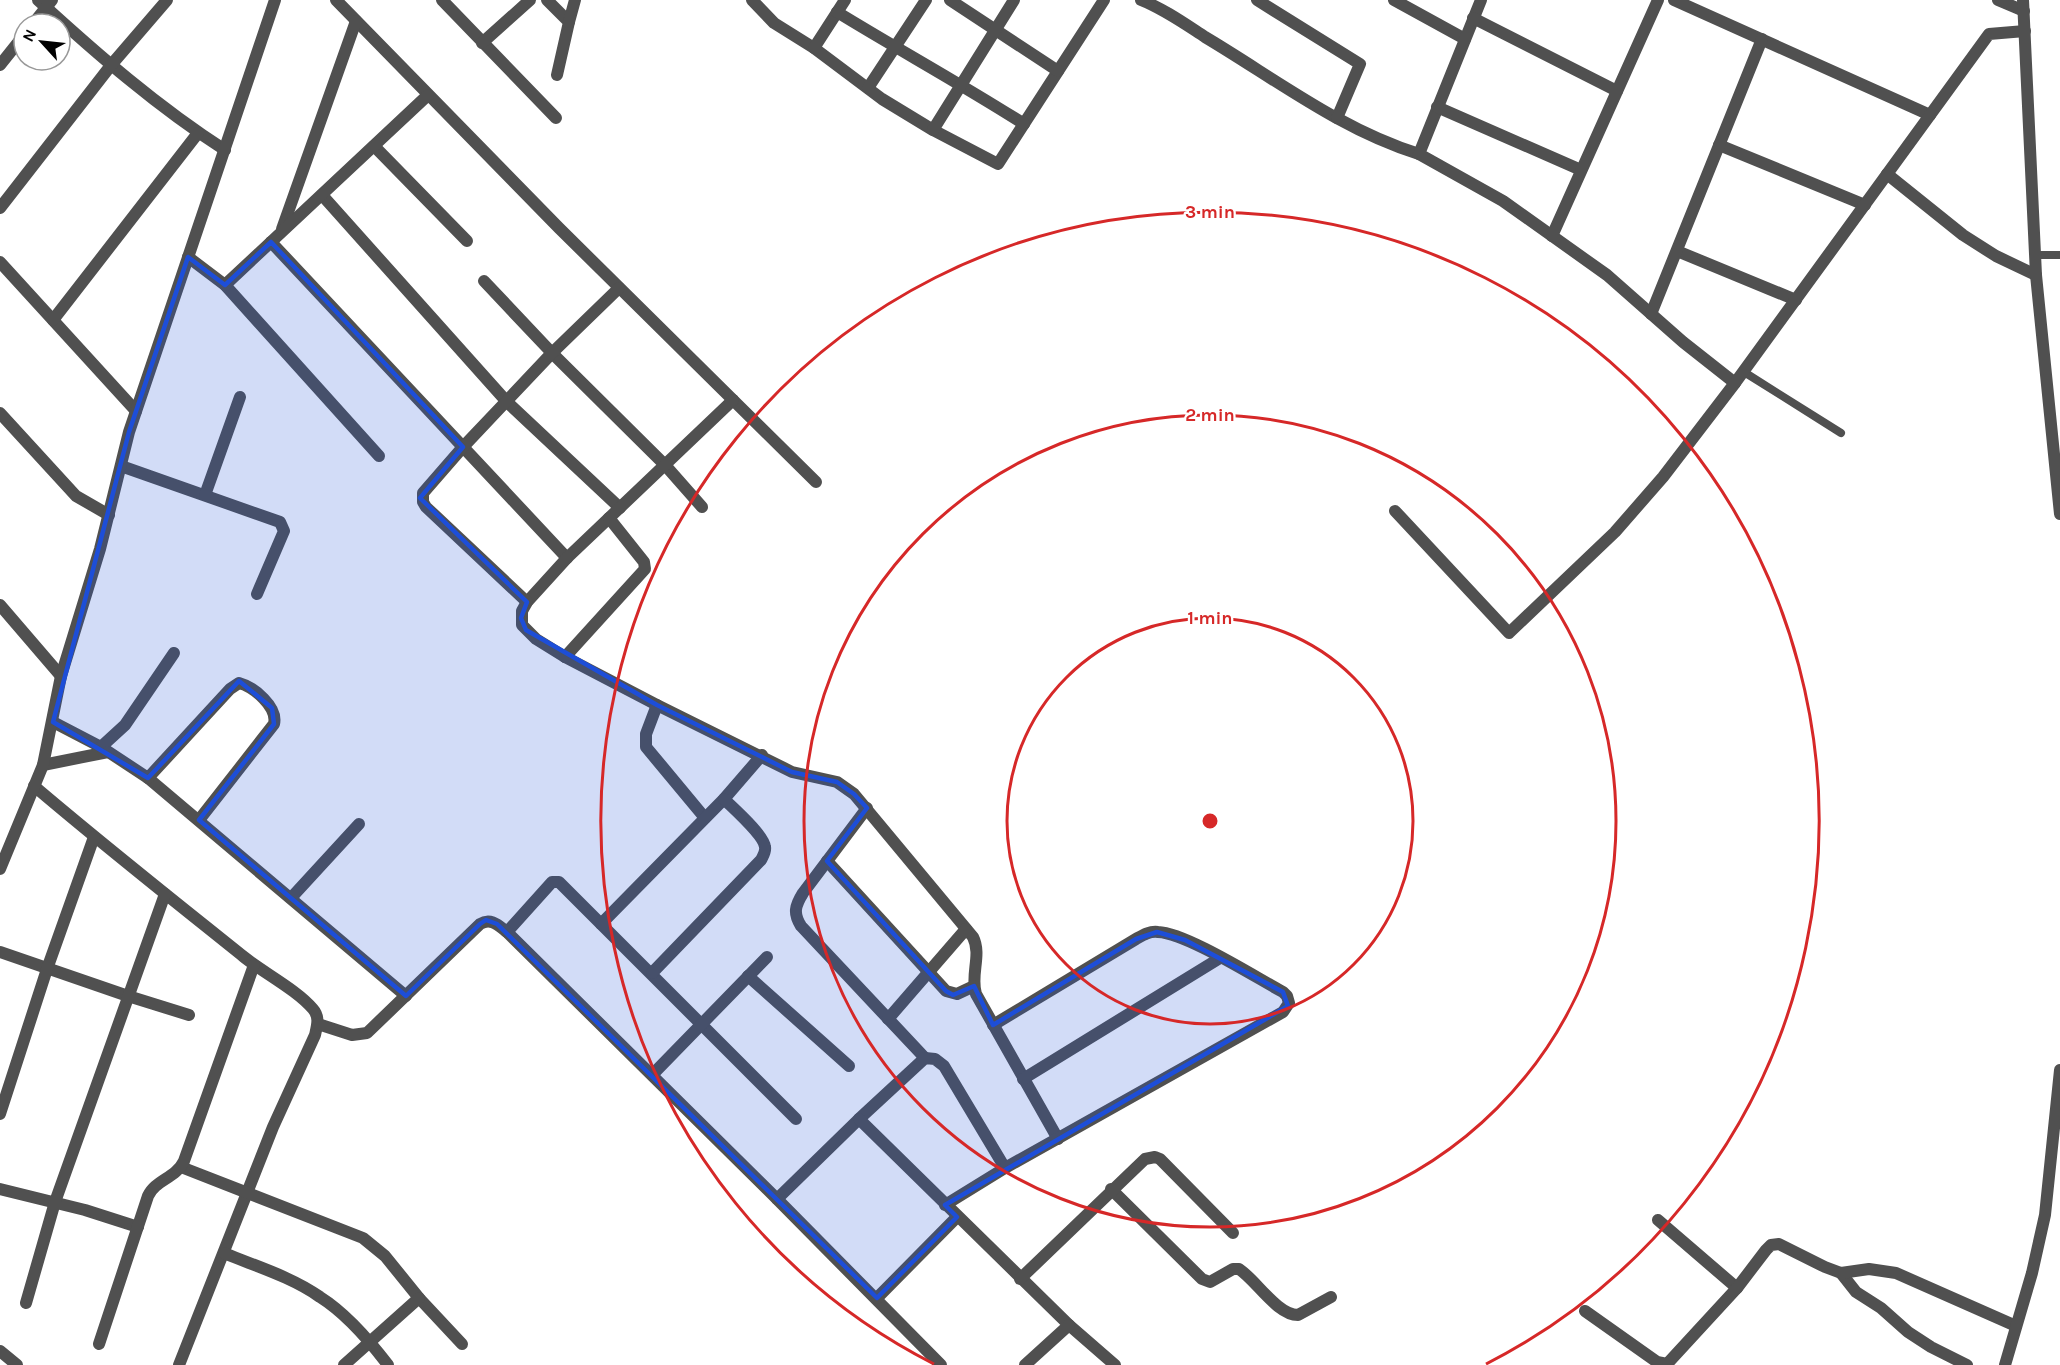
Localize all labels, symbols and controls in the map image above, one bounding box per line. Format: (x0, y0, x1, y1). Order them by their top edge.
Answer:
north arrow (12, 12, 72, 72)
text: N (18, 26, 40, 45)
text: 3 min (1185, 201, 1235, 223)
text: 2 min (1185, 404, 1235, 426)
text: 1 min (1187, 607, 1233, 629)
centre of rings (1200, 811, 1220, 831)

